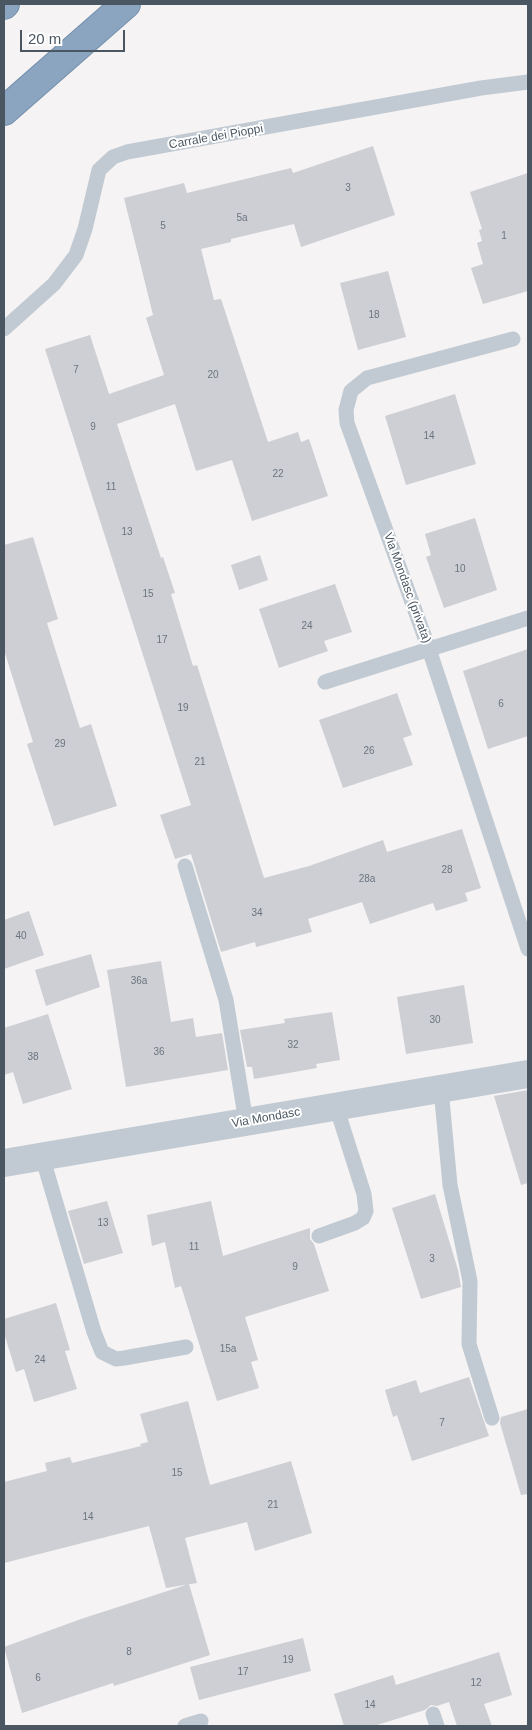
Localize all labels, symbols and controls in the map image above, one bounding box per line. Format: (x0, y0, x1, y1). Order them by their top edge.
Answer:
scale bar (22, 20, 128, 52)
text: 20 m (28, 30, 61, 47)
street label: Carrale dei Pioppi (168, 122, 264, 152)
house number: 3 (345, 182, 351, 194)
house number: 5a (236, 212, 248, 224)
house number: 5 (160, 220, 166, 232)
house number: 1 (501, 230, 507, 242)
house number: 18 (368, 309, 380, 321)
house number: 7 (73, 364, 79, 376)
house number: 20 (207, 369, 219, 381)
house number: 9 (90, 421, 96, 433)
house number: 14 (423, 430, 435, 442)
house number: 22 (272, 468, 284, 480)
house number: 11 (106, 481, 116, 493)
house number: 13 (121, 526, 133, 538)
street label: Via Mondasc (privata) (380, 531, 434, 645)
house number: 10 (454, 563, 466, 575)
house number: 15 (142, 588, 154, 600)
house number: 24 (301, 620, 313, 632)
house number: 17 (156, 634, 168, 646)
house number: 6 (498, 698, 504, 710)
house number: 19 (177, 702, 189, 714)
house number: 29 (54, 738, 66, 750)
house number: 26 (363, 745, 375, 757)
house number: 21 (194, 756, 206, 768)
house number: 28 (441, 864, 453, 876)
house number: 28a (359, 873, 375, 885)
house number: 34 (251, 907, 263, 919)
house number: 40 (15, 930, 27, 942)
house number: 36a (131, 975, 147, 987)
house number: 30 (429, 1014, 441, 1026)
house number: 32 (287, 1039, 299, 1051)
house number: 36 (153, 1046, 165, 1058)
house number: 38 (27, 1051, 39, 1063)
street label: Via Mondasc (231, 1105, 301, 1131)
house number: 13 (97, 1217, 109, 1229)
house number: 11 (189, 1241, 199, 1253)
house number: 3 (429, 1253, 435, 1265)
house number: 9 (292, 1261, 298, 1273)
house number: 15a (220, 1343, 236, 1355)
house number: 24 (34, 1354, 46, 1366)
house number: 7 (439, 1417, 445, 1429)
house number: 15 (171, 1467, 183, 1479)
house number: 21 (267, 1499, 279, 1511)
house number: 14 (82, 1511, 94, 1523)
house number: 8 (126, 1646, 132, 1658)
house number: 19 (282, 1654, 294, 1666)
house number: 17 (237, 1666, 249, 1678)
house number: 6 (35, 1672, 41, 1684)
house number: 12 (470, 1677, 482, 1689)
house number: 14 (364, 1699, 376, 1711)

